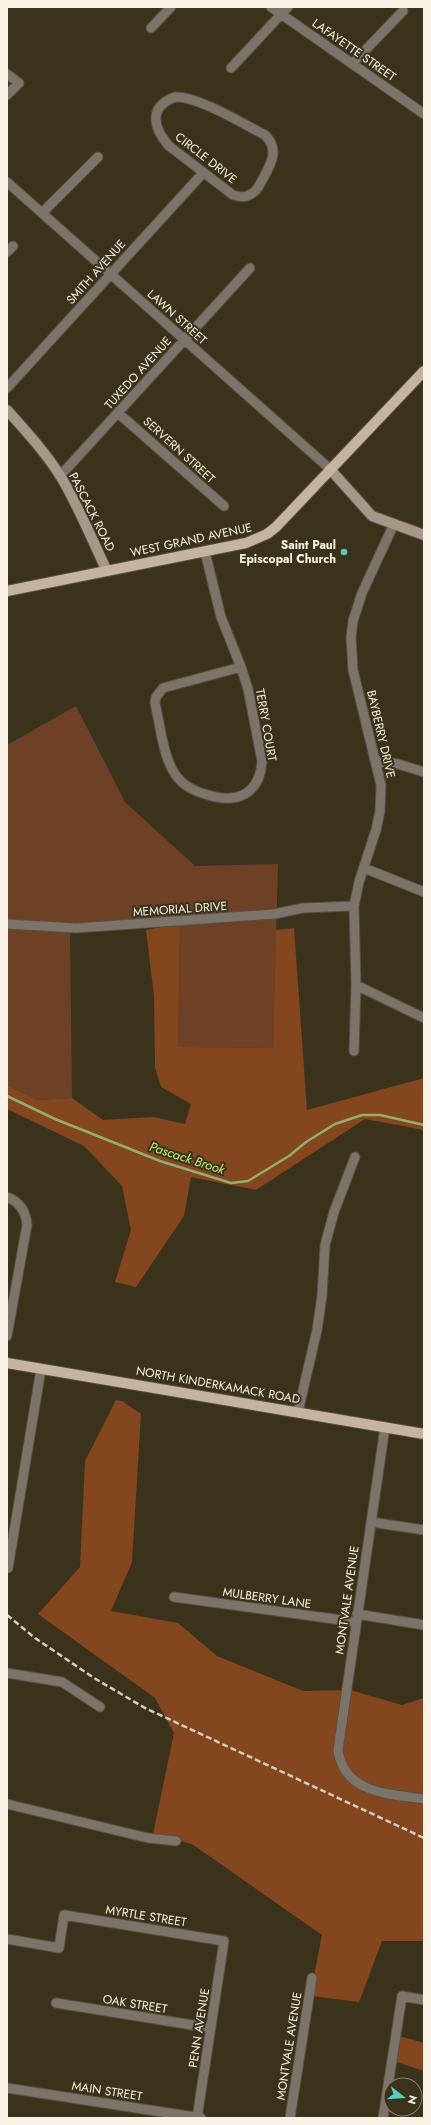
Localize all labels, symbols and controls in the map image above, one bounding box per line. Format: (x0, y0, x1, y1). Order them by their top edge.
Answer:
street label: LAFAYETTE STREET (308, 14, 400, 86)
street label: CIRCLE DRIVE (171, 128, 241, 188)
street label: SMITH AVENUE (62, 236, 130, 308)
street label: LAWN STREET (143, 285, 211, 349)
street label: TUXEDO AVENUE (100, 333, 176, 413)
street label: SERVERN STREET (139, 413, 219, 488)
street label: PASCACK ROAD (64, 469, 120, 555)
street label: WEST GRAND AVENUE (129, 518, 253, 562)
place label: Saint Paul Episcopal Church (239, 536, 336, 568)
marker: Saint Paul Episcopal Church (339, 547, 349, 557)
street label: TERRY COURT (251, 687, 281, 763)
street label: BAYBERRY DRIVE (362, 688, 400, 780)
street label: MEMORIAL DRIVE (132, 897, 228, 921)
water label: Pascack Brook (147, 1137, 227, 1179)
street label: NORTH KINDERKAMACK ROAD (135, 1362, 301, 1408)
street label: MONTVALE AVENUE (330, 1545, 364, 1655)
street label: MULBERRY LANE (222, 1583, 312, 1613)
street label: MYRTLE STREET (104, 1901, 188, 1931)
street label: PENN AVENUE (184, 1987, 214, 2069)
street label: OAK STREET (101, 1990, 169, 2018)
street label: MONTVALE AVENUE (272, 1991, 306, 2101)
street label: MAIN STREET (70, 2077, 144, 2106)
north arrow (383, 2077, 423, 2117)
text: N (404, 2093, 421, 2106)

